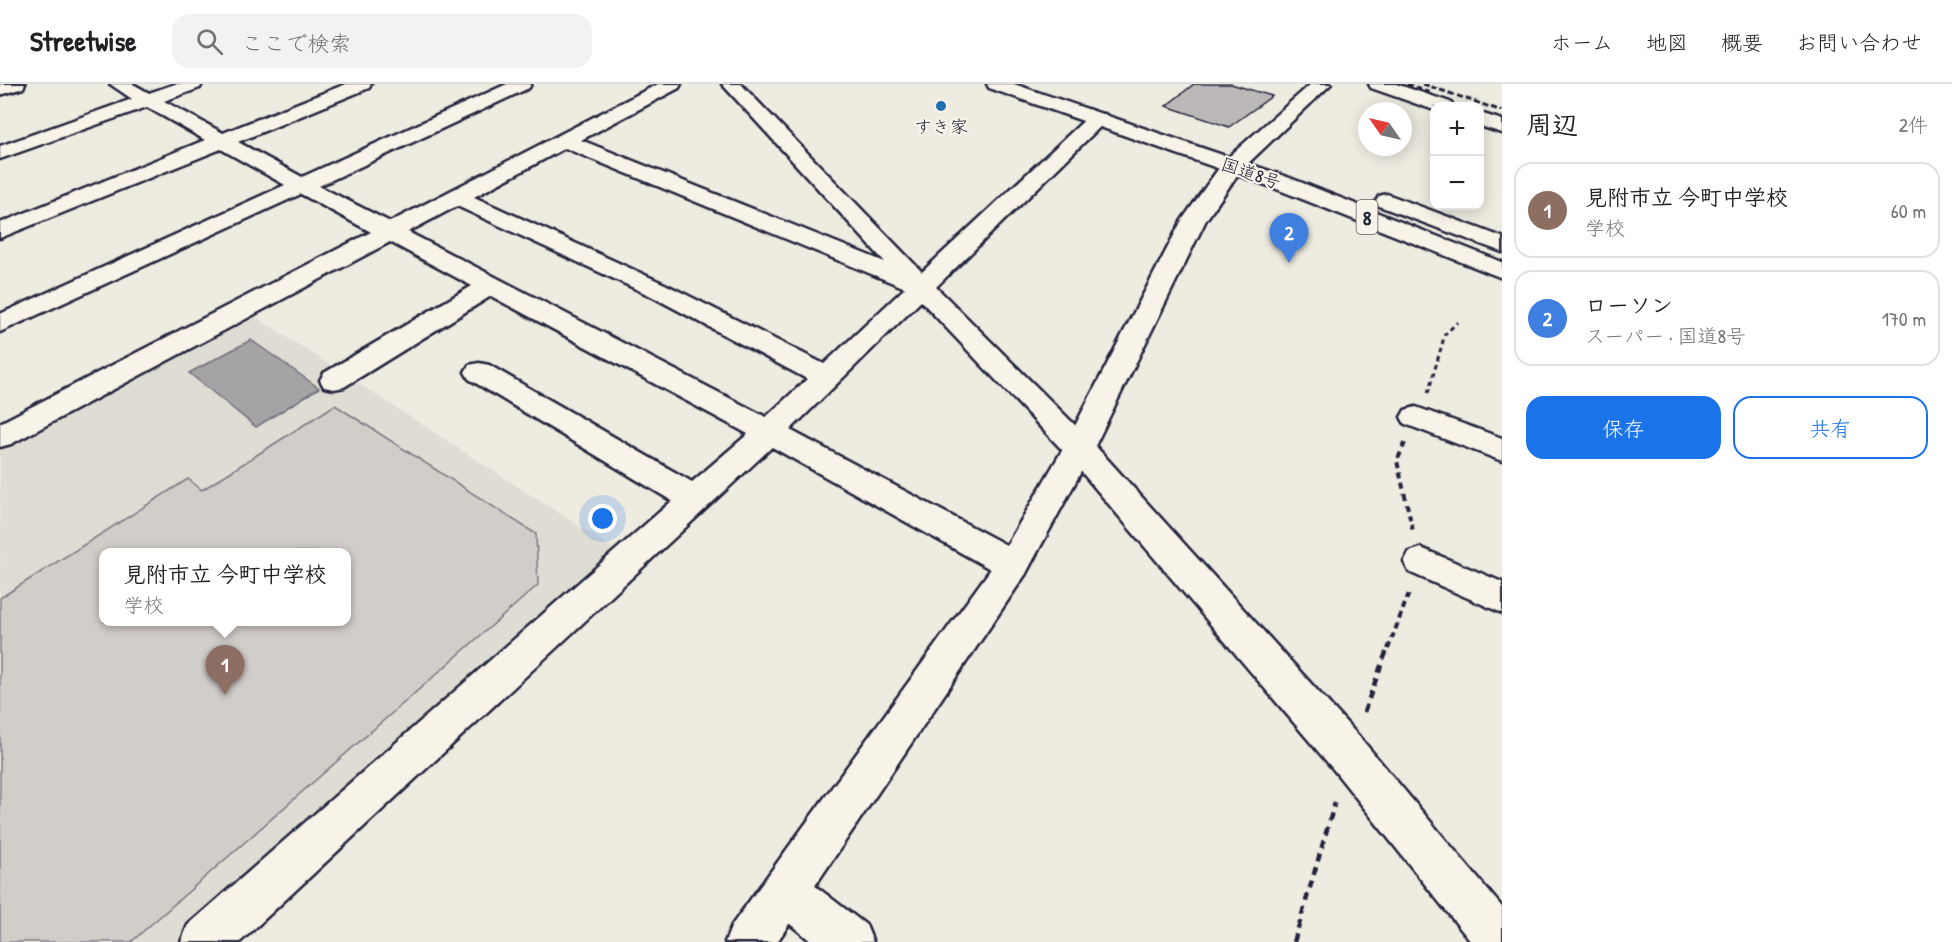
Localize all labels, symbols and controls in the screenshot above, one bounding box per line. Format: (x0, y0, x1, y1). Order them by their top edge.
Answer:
search box (172, 14, 592, 68)
text: Streetwise (30, 22, 136, 60)
icon: search (193, 25, 226, 58)
text: ここで検索 (241, 28, 351, 58)
text: ホーム (1551, 28, 1613, 57)
text: 地図 (1646, 28, 1688, 57)
text: 概要 (1721, 28, 1763, 57)
text: お問い合わせ (1796, 28, 1922, 57)
marker: すき家 (934, 99, 948, 113)
north arrow (1358, 102, 1412, 156)
map controls (1430, 102, 1484, 210)
button: + (1430, 102, 1484, 156)
text: 周辺 (1526, 107, 1578, 142)
text: 2件 (1899, 111, 1928, 138)
place label: すき家 (914, 114, 968, 139)
street label: 国道8号 (1218, 151, 1284, 195)
button: − (1430, 156, 1484, 210)
text: 見附市立 今町中学校 (1585, 182, 1788, 212)
text: 1 (1544, 197, 1551, 224)
text: 60 m (1891, 197, 1926, 224)
road number: 8 (1356, 200, 1378, 234)
pin: 2 (1270, 214, 1308, 263)
text: 学校 (1585, 214, 1625, 241)
text: ローソン (1585, 290, 1673, 320)
text: 2 (1543, 305, 1552, 332)
text: 170 m (1882, 305, 1926, 332)
text: スーパー · 国道8号 (1585, 322, 1746, 349)
button: 保存 (1526, 396, 1721, 459)
button: 共有 (1733, 396, 1928, 459)
your location (588, 504, 617, 533)
popup (99, 548, 351, 626)
text: 見附市立 今町中学校 (123, 559, 327, 589)
text: 学校 (123, 591, 163, 618)
pin: 1 (206, 646, 244, 695)

